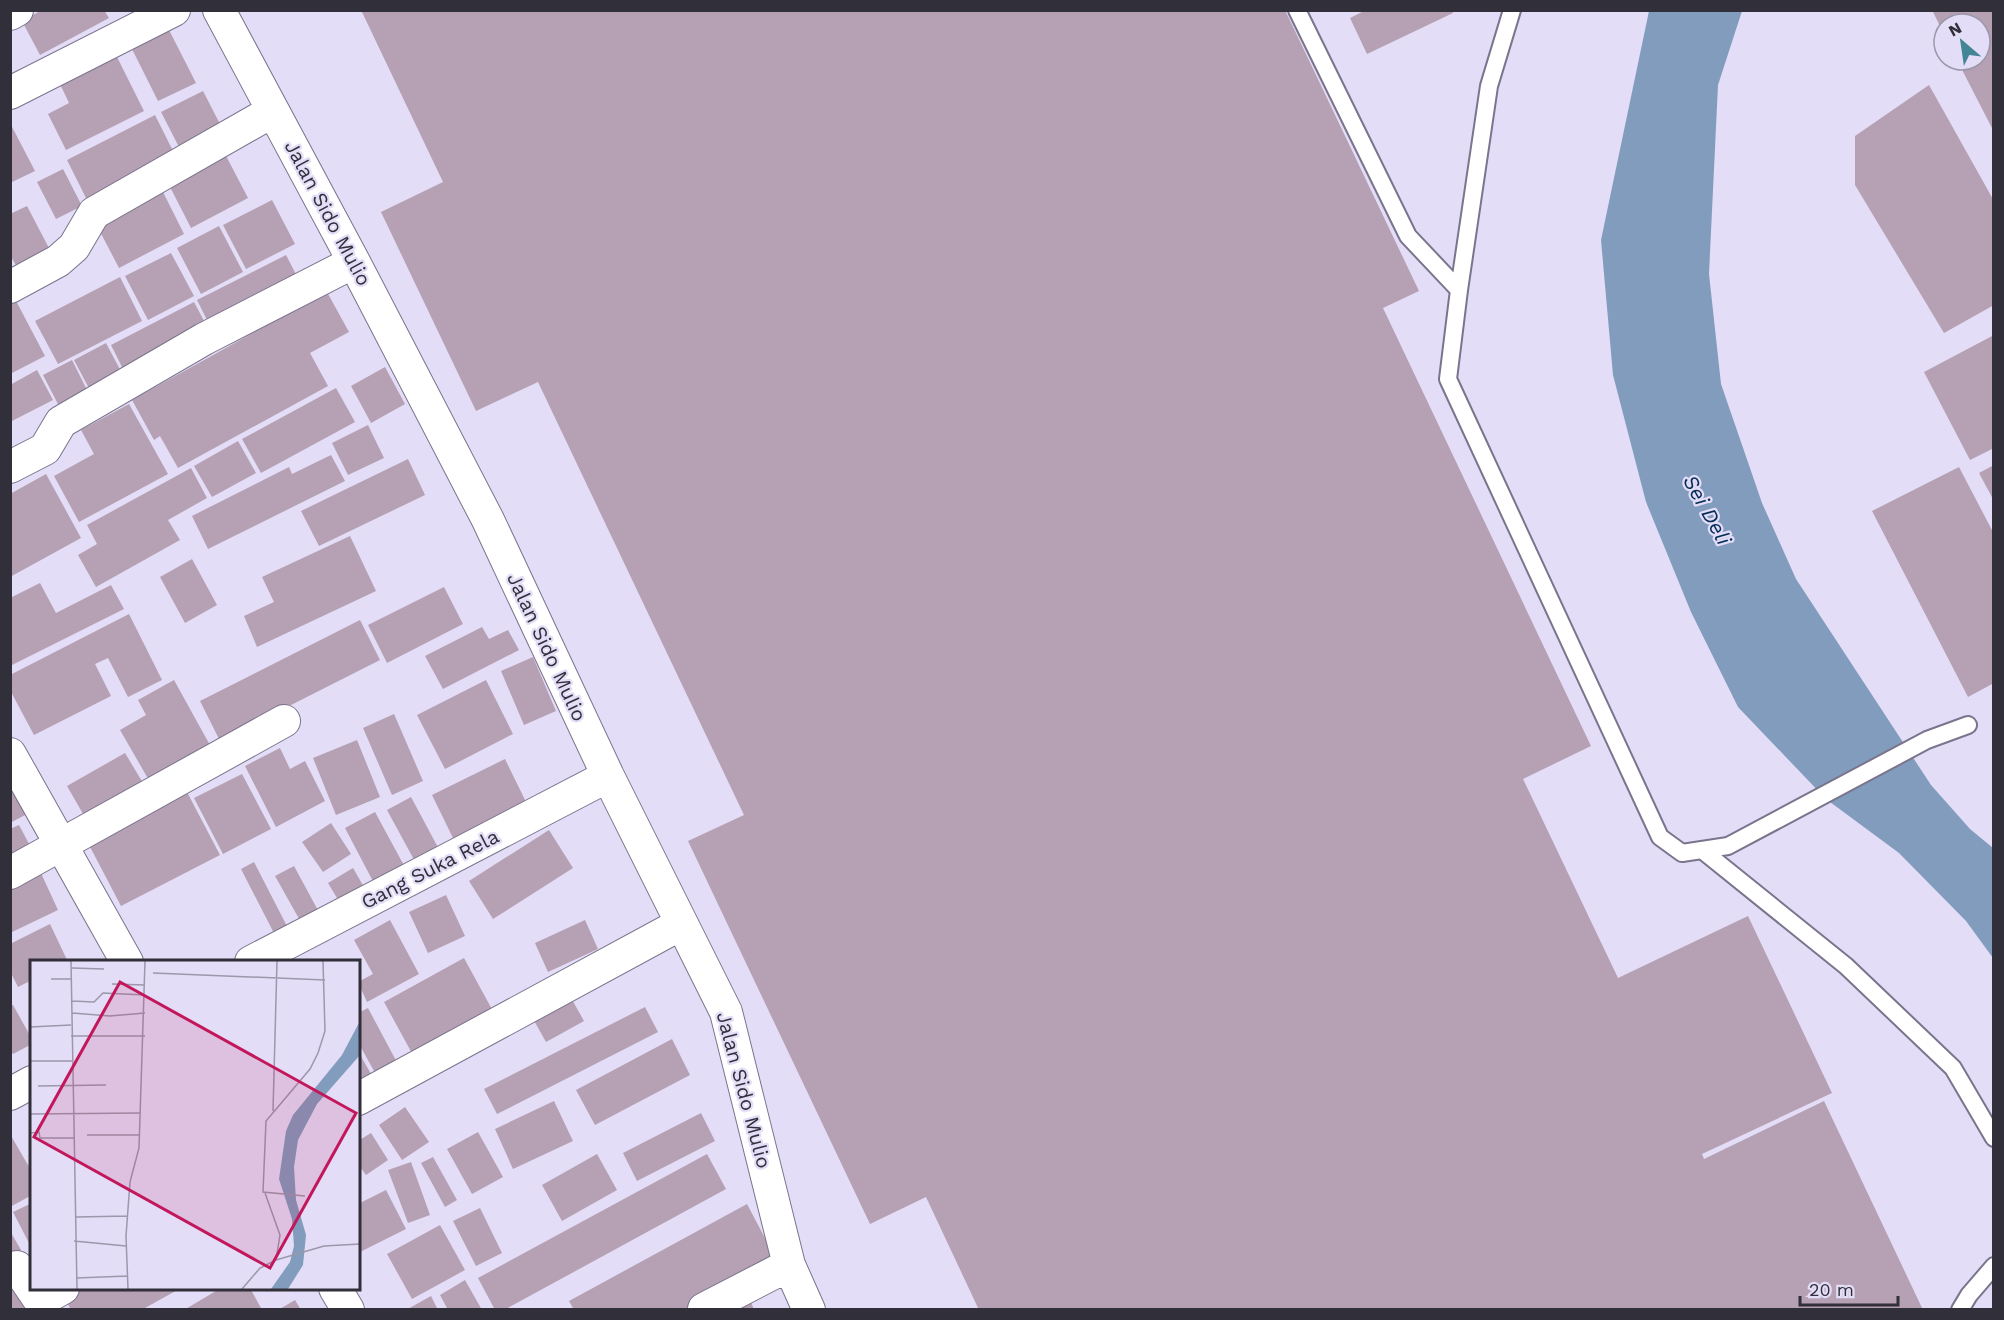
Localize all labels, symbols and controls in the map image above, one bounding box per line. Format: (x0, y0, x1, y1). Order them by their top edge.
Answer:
north arrow (1932, 12, 1992, 72)
text: N (1945, 18, 1965, 41)
street label: Jalan Sido Mulio (280, 136, 376, 290)
water label: Sei Deli (1678, 470, 1737, 550)
street label: Jalan Sido Mulio (502, 569, 592, 725)
street label: Gang Suka Rela (357, 824, 503, 914)
inset map (30, 960, 360, 1290)
street label: Jalan Sido Mulio (712, 1009, 776, 1171)
scale bar (1800, 1269, 1898, 1307)
text: 20 m (1809, 1279, 1854, 1300)

